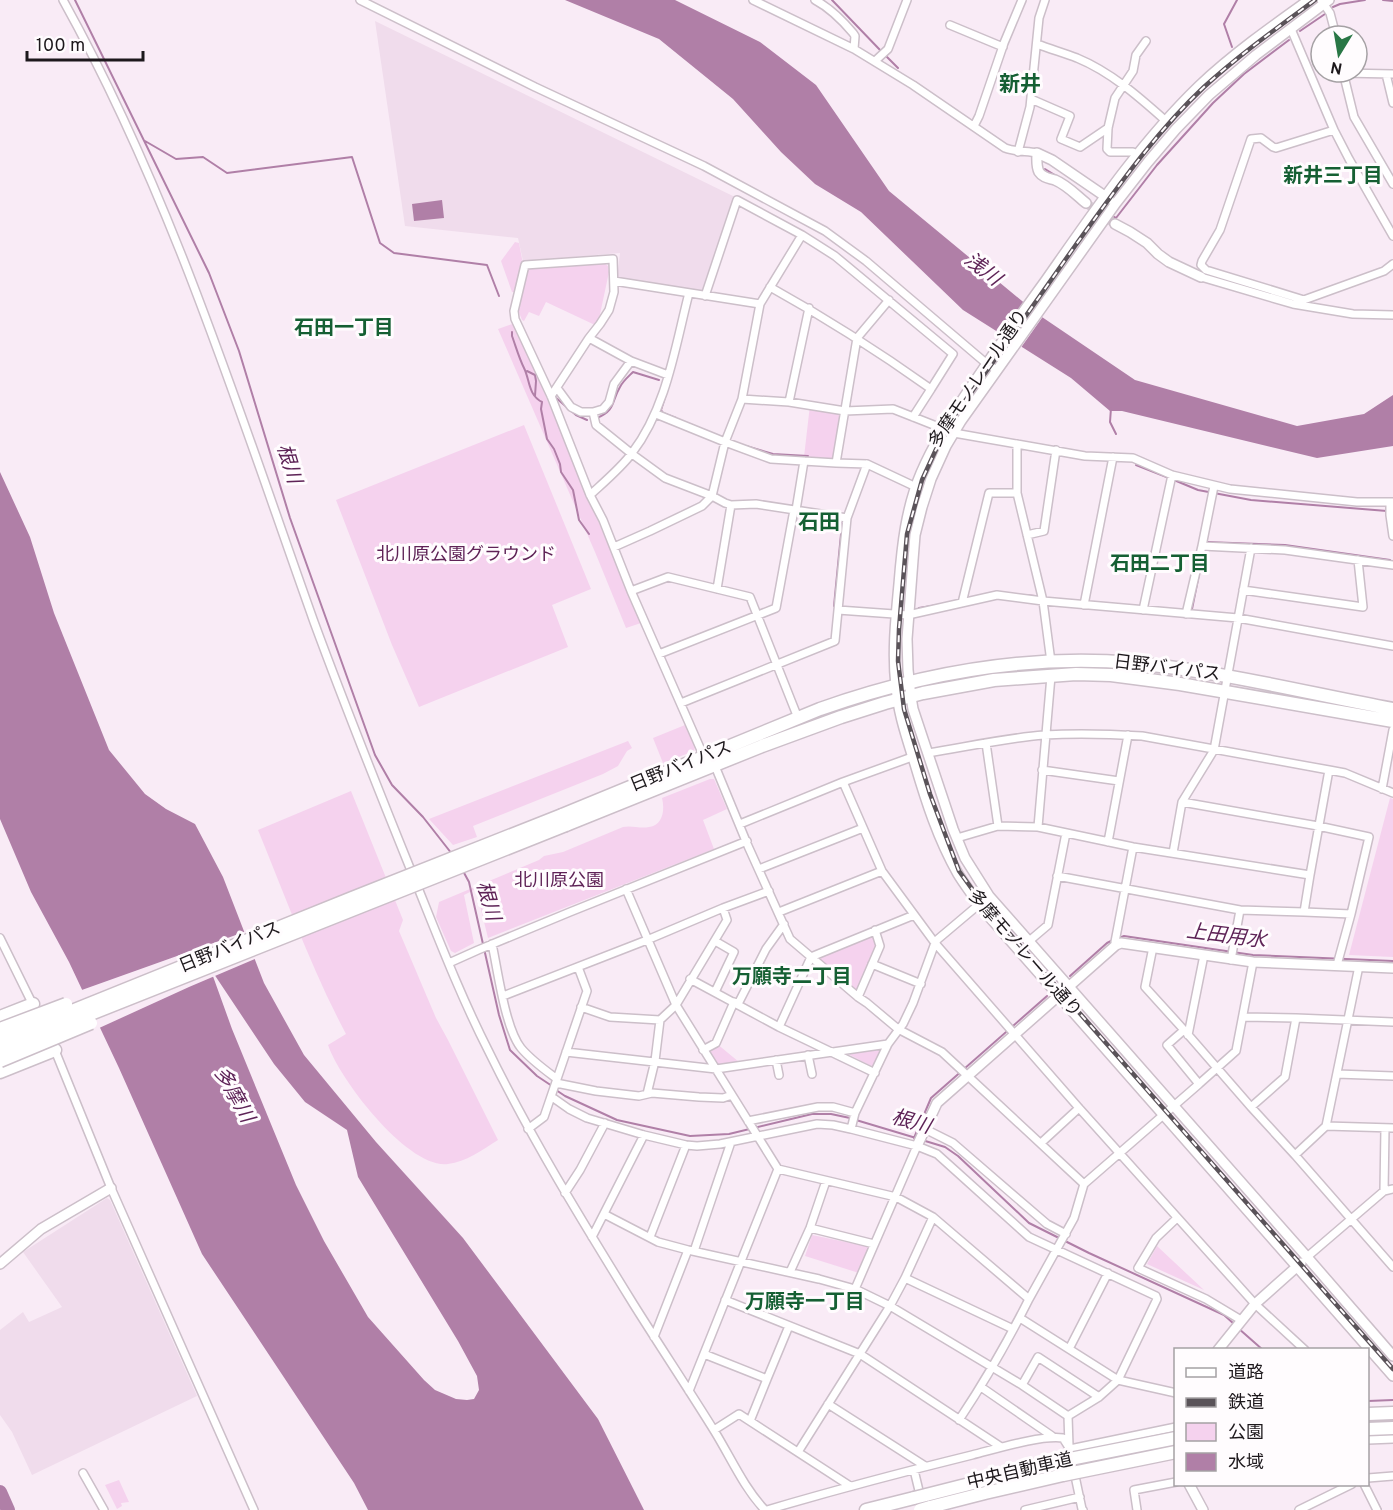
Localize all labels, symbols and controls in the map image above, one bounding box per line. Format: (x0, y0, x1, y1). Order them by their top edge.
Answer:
scale bar (27, 24, 142, 62)
north arrow (1309, 24, 1369, 84)
text: 100 m (36, 35, 85, 58)
text: N (1329, 56, 1344, 78)
district label: 新井 (999, 72, 1041, 99)
district label: 新井三丁目 (1283, 164, 1383, 190)
water label: 浅川 (958, 247, 1007, 294)
street label: 多摩モノレール通り (924, 305, 1034, 453)
district label: 石田一丁目 (294, 316, 394, 342)
water label: 根川 (270, 441, 307, 489)
district label: 石田 (798, 510, 840, 537)
park label: 北川原公園グラウンド (376, 544, 556, 567)
district label: 石田二丁目 (1110, 552, 1210, 578)
street label: 日野バイパス (1112, 651, 1222, 687)
street label: 日野バイパス (627, 736, 735, 798)
park label: 北川原公園 (514, 870, 604, 893)
water label: 根川 (469, 878, 506, 926)
street label: 多摩モノレール通り (962, 885, 1086, 1023)
street label: 日野バイパス (176, 917, 284, 979)
water label: 上田用水 (1185, 919, 1269, 955)
district label: 万願寺二丁目 (732, 965, 852, 991)
water label: 多摩川 (207, 1062, 260, 1129)
water label: 根川 (888, 1105, 936, 1142)
district label: 万願寺一丁目 (745, 1290, 865, 1316)
legend (1174, 1348, 1369, 1486)
text: 道路 (1228, 1362, 1264, 1385)
text: 鉄道 (1228, 1392, 1264, 1415)
text: 公園 (1228, 1422, 1264, 1445)
street label: 中央自動車道 (965, 1449, 1075, 1495)
text: 水域 (1228, 1452, 1264, 1475)

